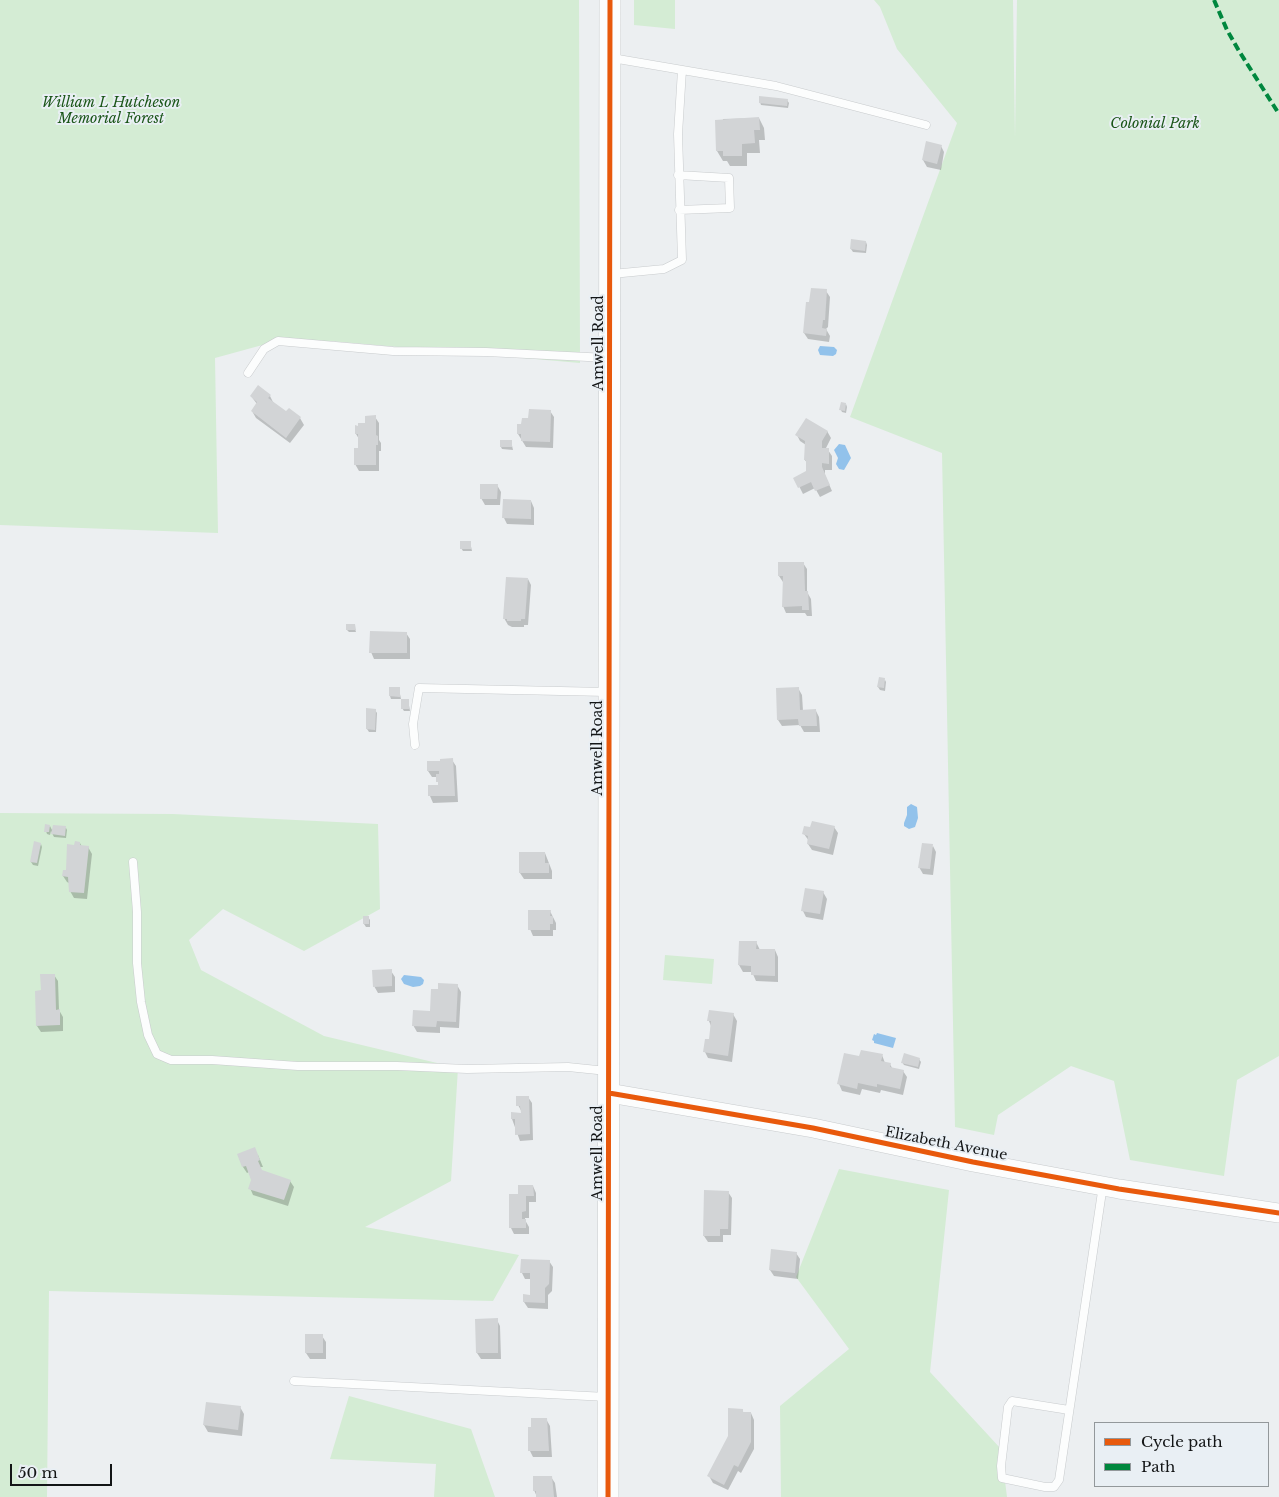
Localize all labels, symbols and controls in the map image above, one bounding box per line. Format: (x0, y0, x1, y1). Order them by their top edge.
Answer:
park label: William L Hutcheson Memorial Forest (42, 95, 180, 128)
park label: Colonial Park (1110, 116, 1200, 132)
street label: Amwell Road (591, 295, 607, 391)
street label: Amwell Road (590, 700, 606, 796)
street label: Amwell Road (590, 1105, 606, 1201)
street label: Elizabeth Avenue (883, 1124, 1009, 1164)
legend (1094, 1422, 1269, 1487)
text: Cycle path (1141, 1432, 1223, 1451)
scale bar (12, 1454, 115, 1486)
text: Path (1141, 1457, 1175, 1476)
text: 50 m (18, 1463, 58, 1482)

